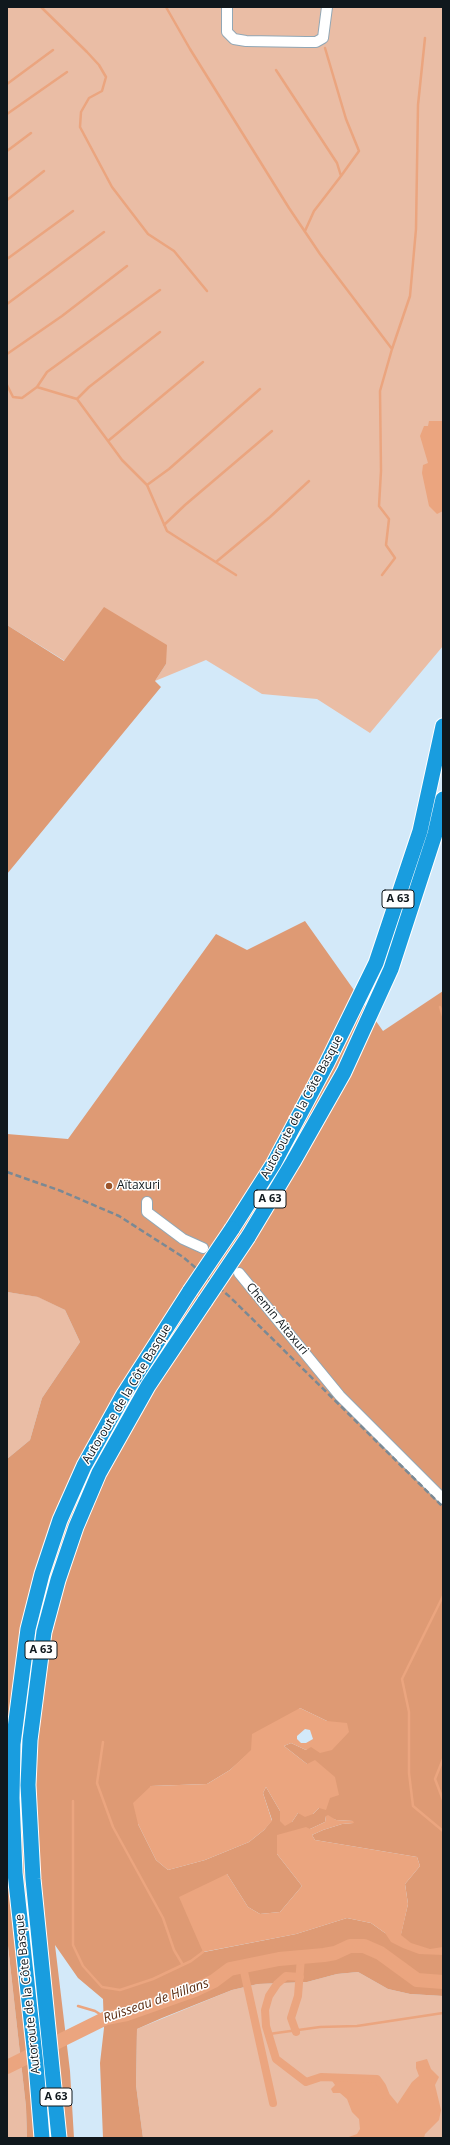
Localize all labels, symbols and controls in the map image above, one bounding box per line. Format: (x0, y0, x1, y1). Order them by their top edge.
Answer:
road number: A 63 (382, 890, 414, 908)
street label: Autoroute de la Côte Basque (258, 1033, 346, 1181)
place label: Aïtaxuri (117, 1179, 160, 1193)
marker: Aïtaxuri (104, 1181, 114, 1191)
road number: A 63 (254, 1190, 286, 1208)
street label: Chemin Aitaxuri (243, 1280, 311, 1358)
street label: Autoroute de la Côte Basque (79, 1321, 175, 1467)
road number: A 63 (25, 1641, 57, 1659)
street label: Autoroute de la Côte Basque (12, 1913, 44, 2075)
water label: Ruisseau de Hillans (101, 1976, 211, 2026)
road number: A 63 (40, 2088, 72, 2106)

